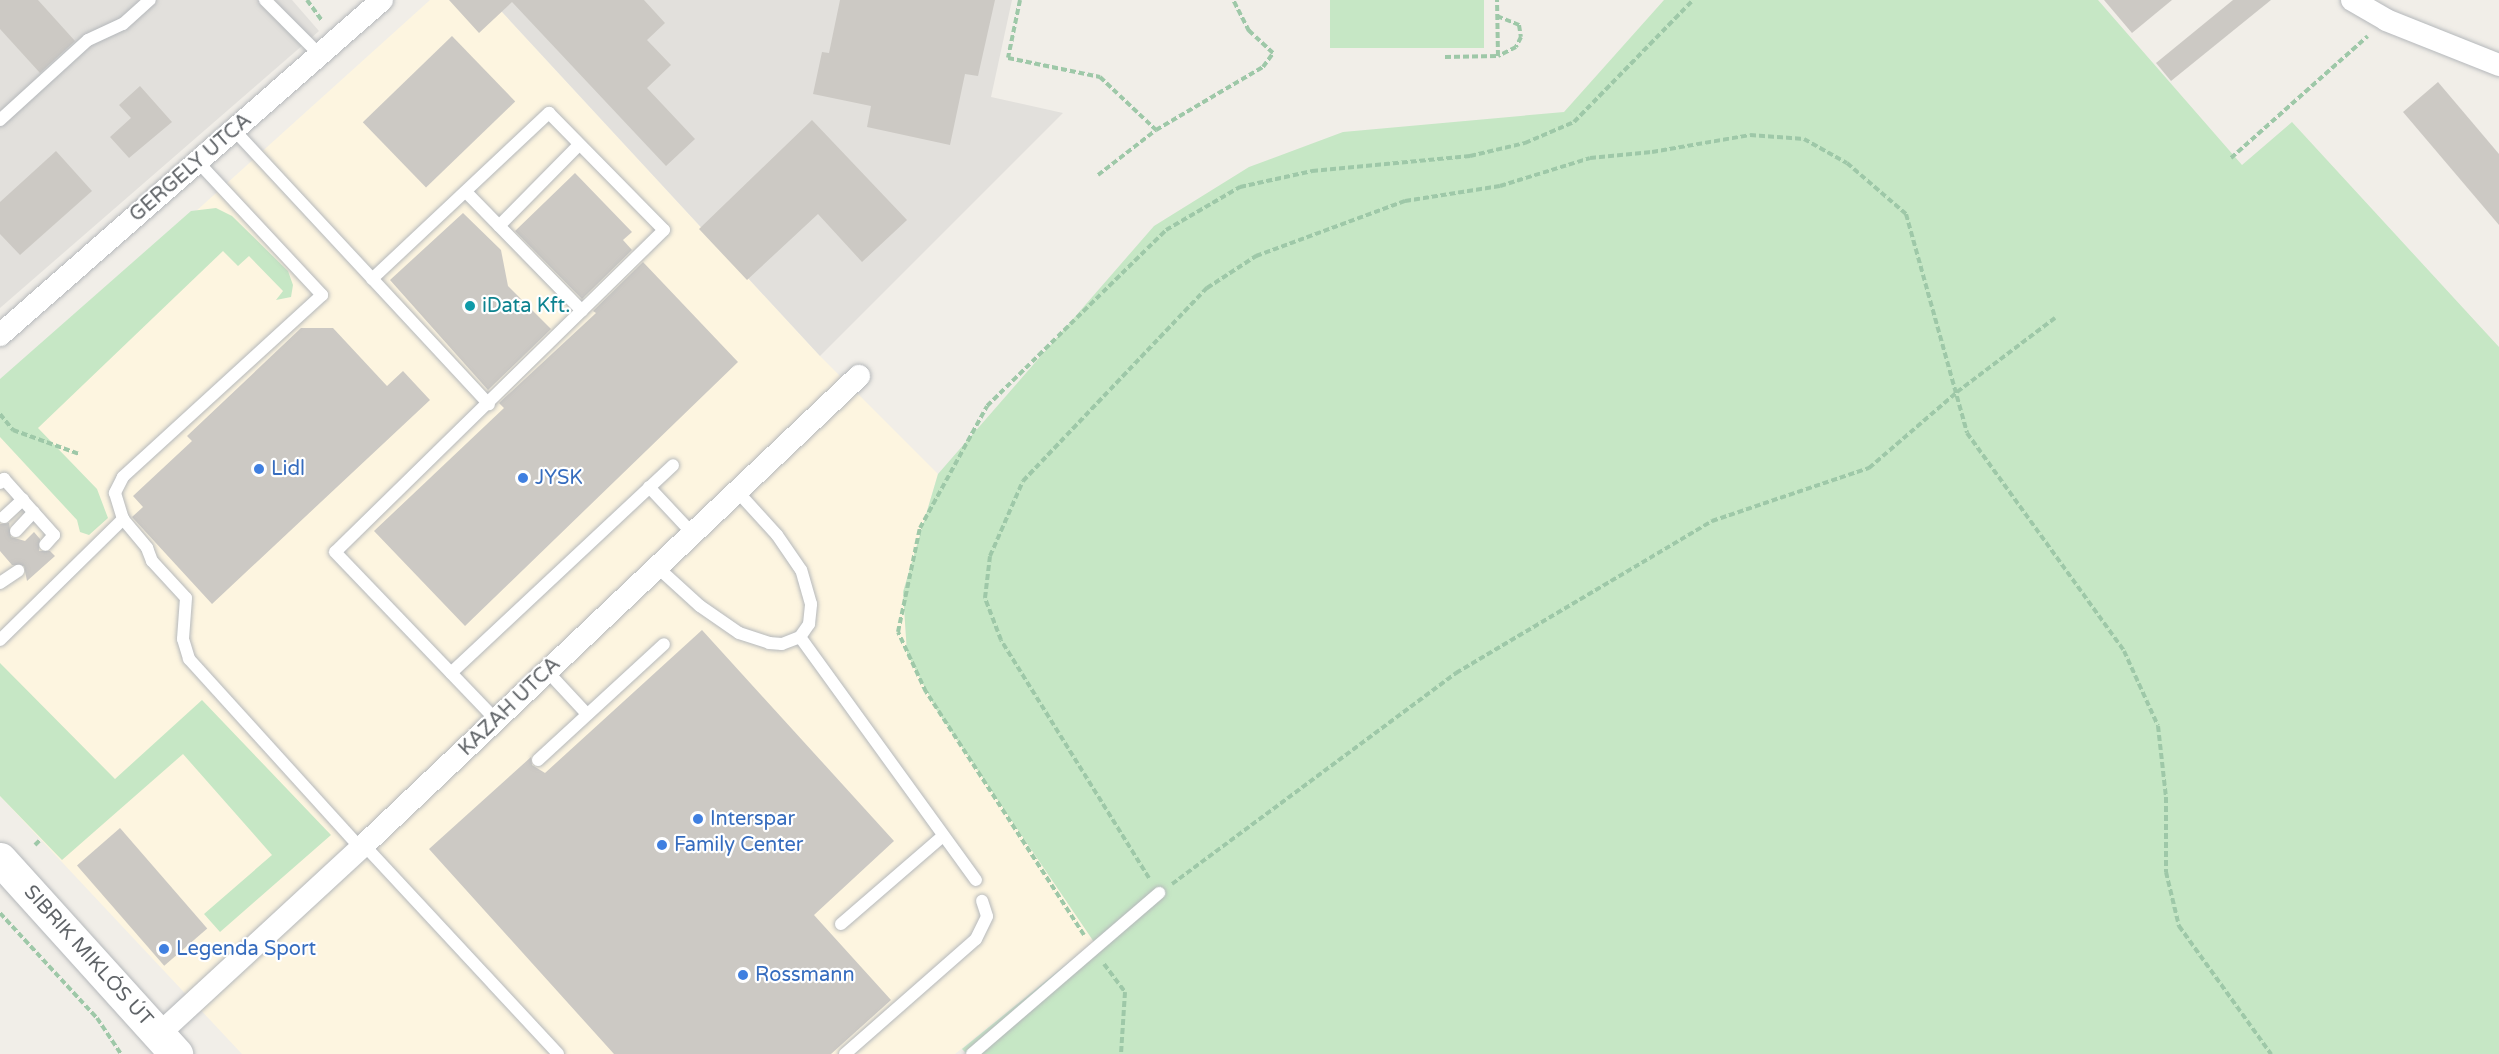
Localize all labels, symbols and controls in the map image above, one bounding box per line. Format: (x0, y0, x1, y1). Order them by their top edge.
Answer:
street label: GERGELY UTCA (125, 109, 257, 227)
place label: iData Kft. (482, 294, 570, 318)
marker: iData Kft. (463, 299, 477, 313)
place label: Lidl (271, 457, 305, 481)
marker: Lidl (252, 462, 266, 476)
place label: JYSK (535, 466, 583, 490)
marker: JYSK (516, 471, 530, 485)
street label: KAZAH UTCA (454, 653, 566, 761)
place label: Interspar (710, 807, 795, 831)
marker: Interspar (691, 812, 705, 826)
place label: Family Center (674, 833, 803, 857)
marker: Family Center (655, 838, 669, 852)
street label: SIBRIK MIKLÓS ÚT (18, 881, 158, 1031)
place label: Legenda Sport (176, 937, 316, 961)
marker: Legenda Sport (157, 942, 171, 956)
place label: Rossmann (755, 963, 855, 987)
marker: Rossmann (736, 968, 750, 982)

